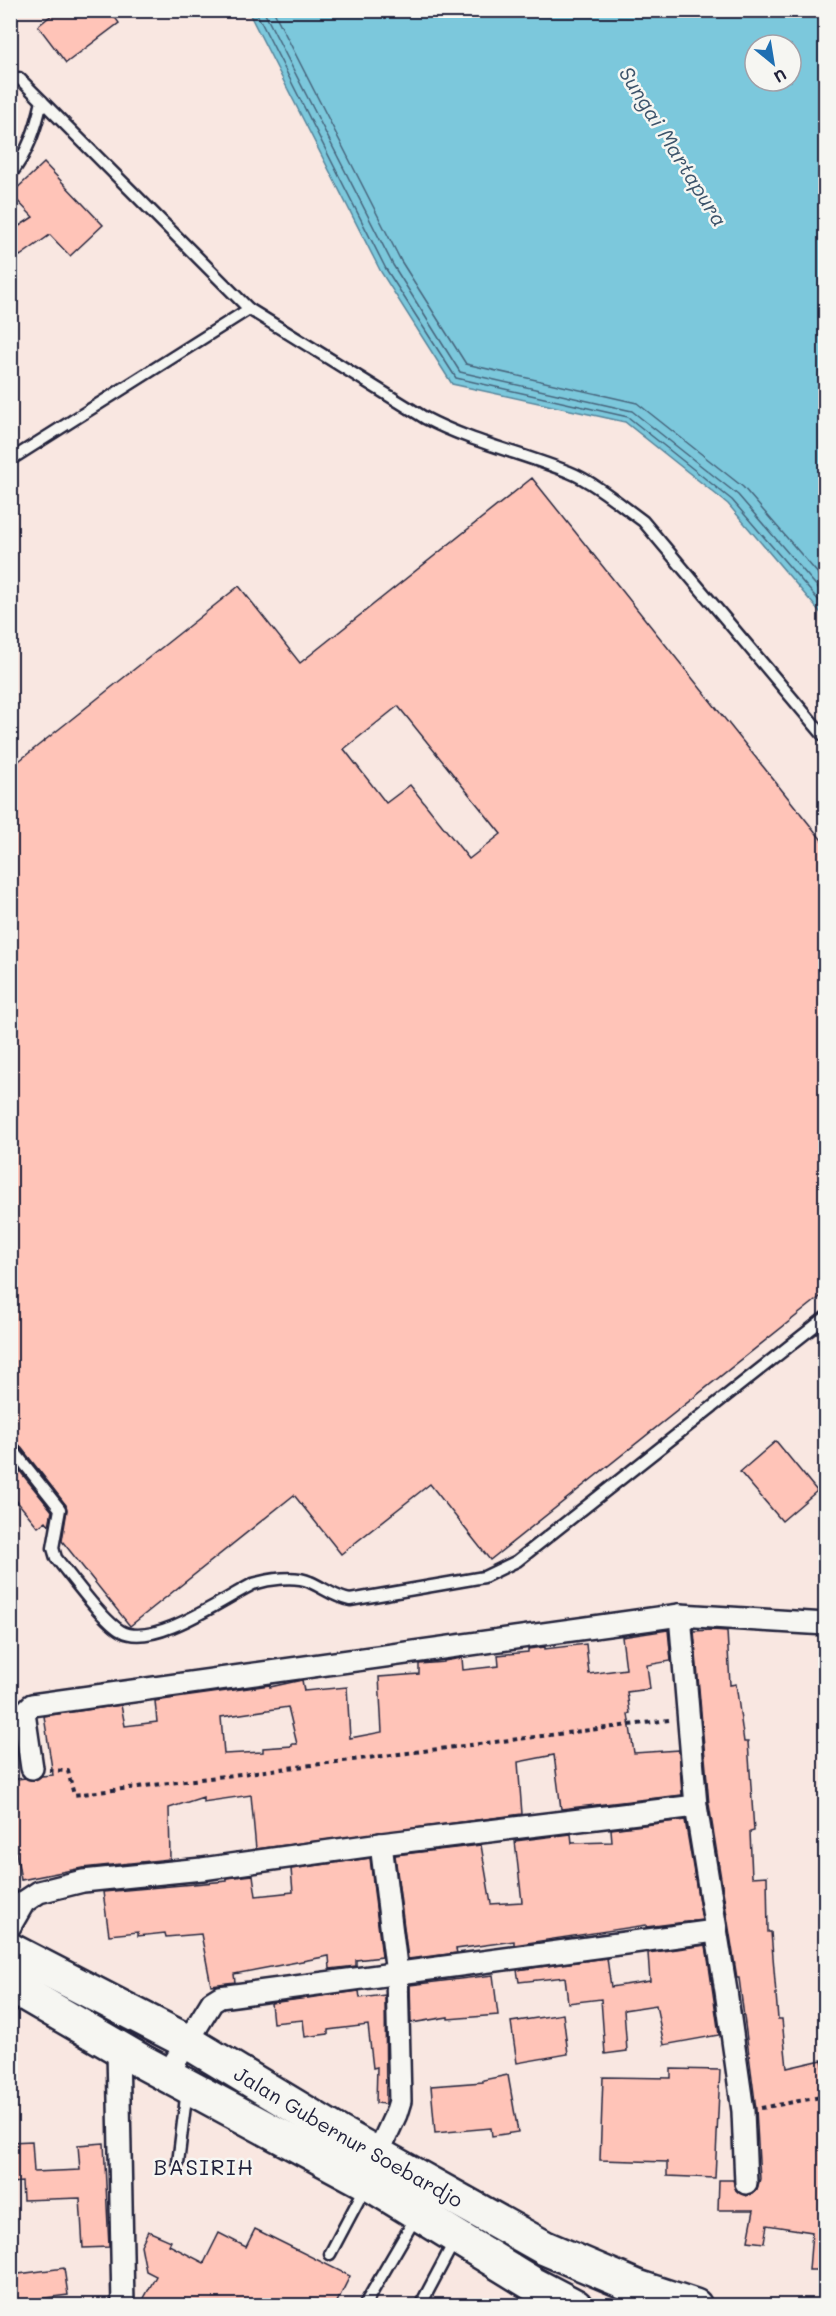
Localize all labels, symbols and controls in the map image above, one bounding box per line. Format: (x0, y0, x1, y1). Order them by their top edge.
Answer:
north arrow (743, 33, 803, 93)
water label: Sungai Martapura (614, 61, 734, 231)
text: U (771, 65, 791, 88)
street label: Jalan Gubernur Soebardjo (230, 2060, 468, 2213)
district label: BASIRIH (154, 2152, 254, 2181)

